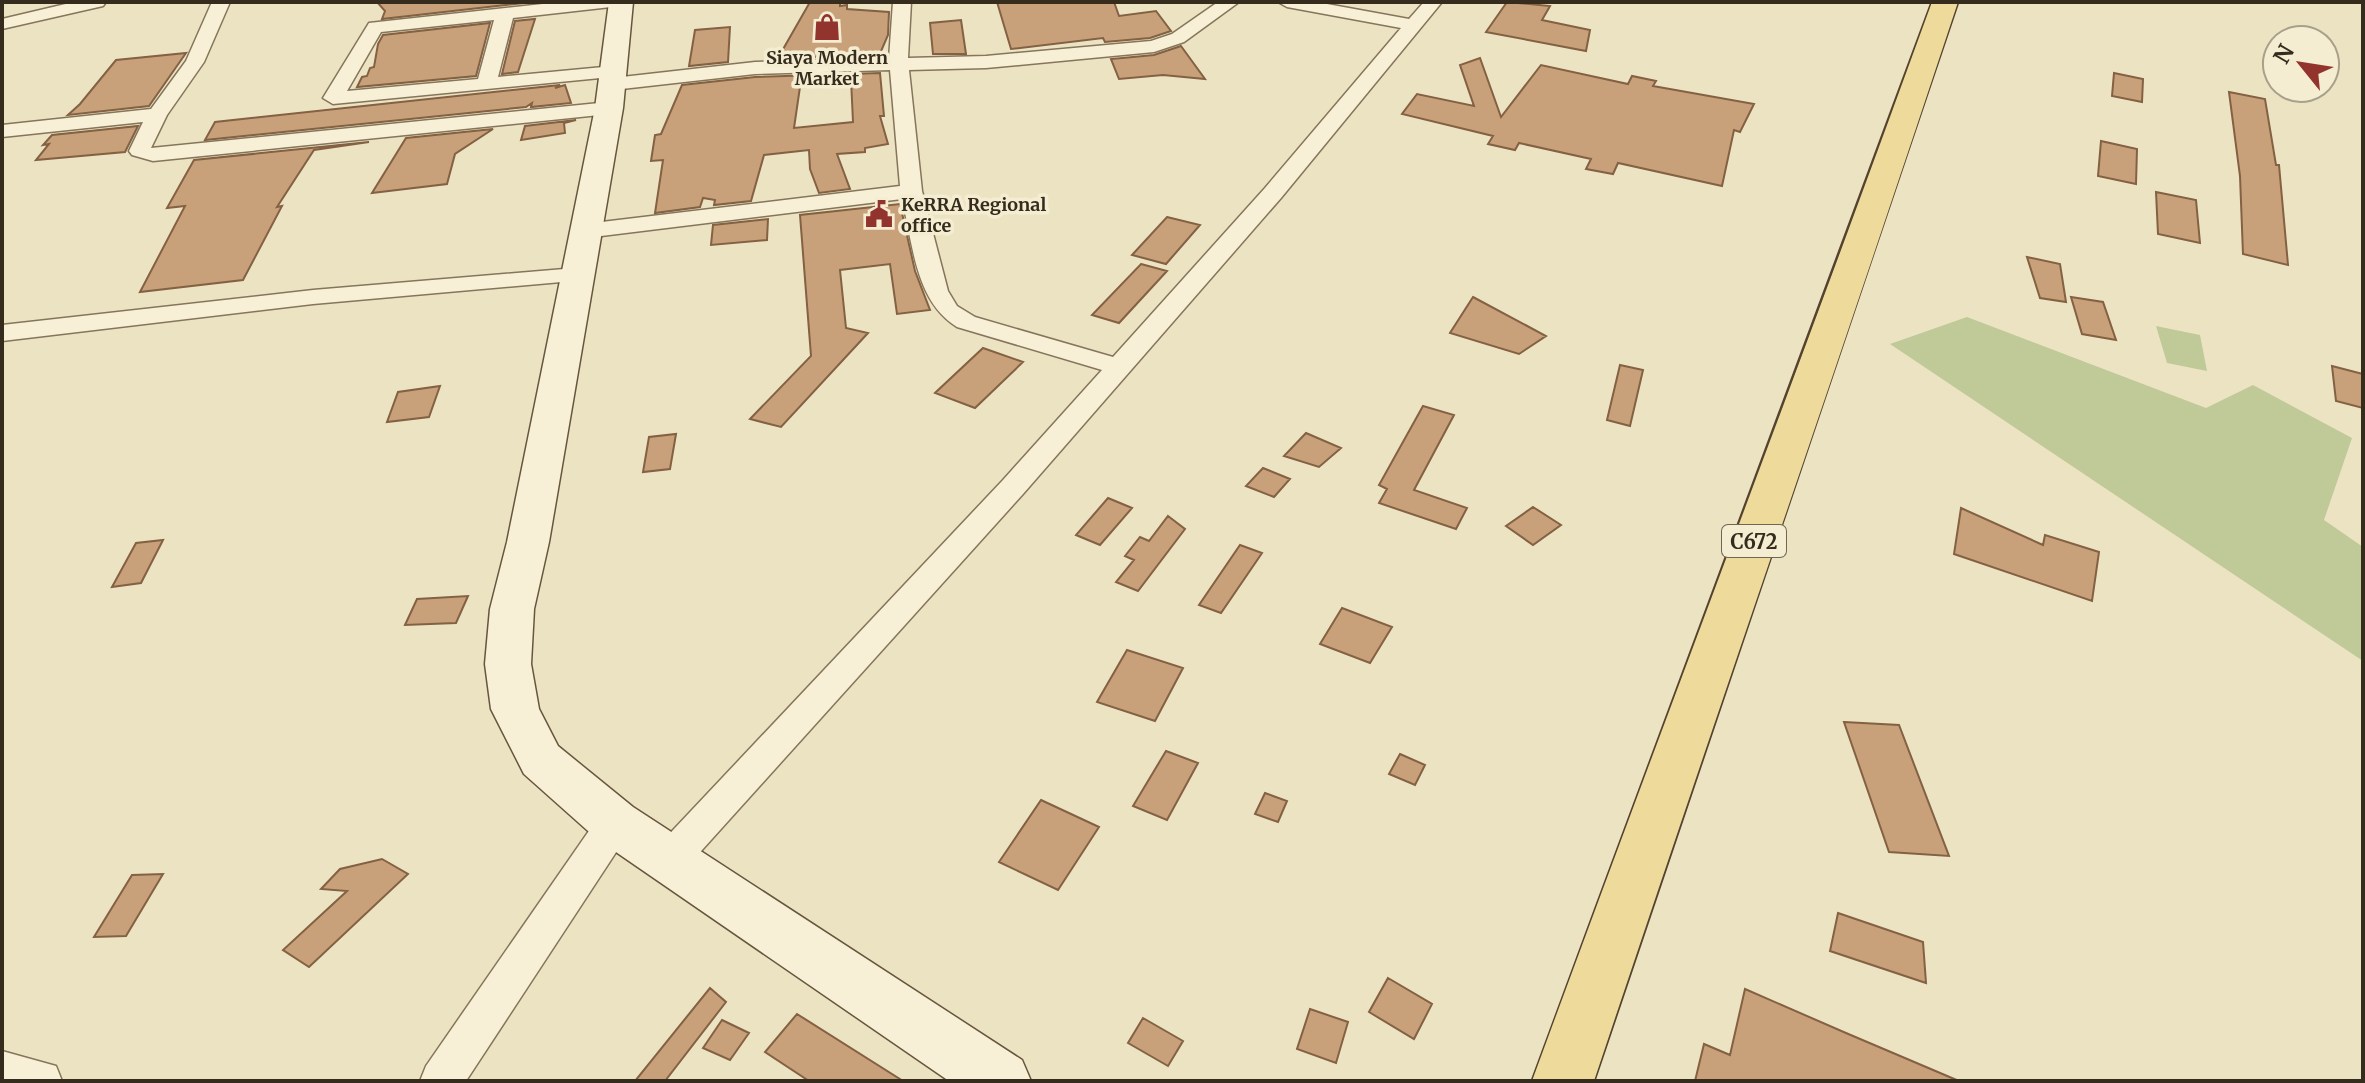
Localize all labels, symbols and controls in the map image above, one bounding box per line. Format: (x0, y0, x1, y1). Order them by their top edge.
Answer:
shop icon: Siaya Modern Market (812, 12, 842, 42)
north arrow (2261, 24, 2341, 104)
text: N (2267, 39, 2300, 69)
place label: Siaya Modern Market (766, 46, 888, 90)
place label: KeRRA Regional office (901, 193, 1046, 237)
public building icon: KeRRA Regional office (864, 199, 894, 229)
road number: C672 (1722, 525, 1786, 557)

